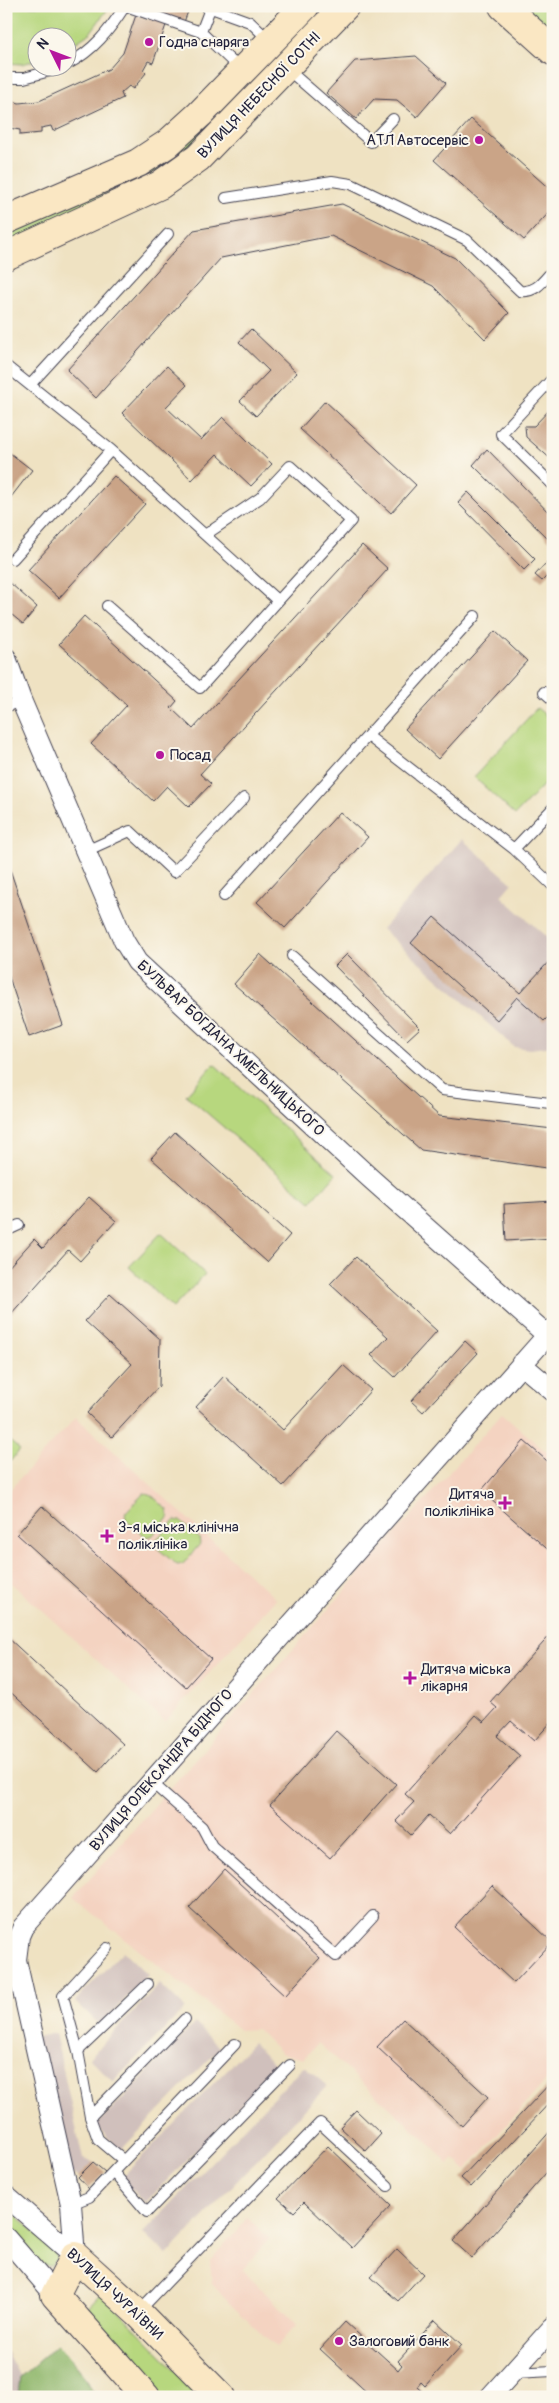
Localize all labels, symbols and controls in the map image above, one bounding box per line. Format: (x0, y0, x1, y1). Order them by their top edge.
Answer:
north arrow (28, 28, 78, 78)
street label: ВУЛИЦЯ НЕБЕСНОЇ СОТНІ (194, 28, 325, 163)
place label: Годна снаряга (159, 33, 249, 52)
text: N (33, 34, 52, 53)
marker: Годна снаряга (143, 36, 155, 48)
place label: АТЛ Автосервіс (366, 131, 469, 150)
marker: АТЛ Автосервіс (473, 134, 485, 146)
place label: Посад (170, 746, 211, 765)
marker: Посад (154, 749, 166, 761)
street label: БУЛЬВАР БОГДАНА ХМЕЛЬНИЦЬКОГО (133, 956, 328, 1140)
place label: Дитяча поліклініка (425, 1485, 494, 1521)
marker: Дитяча поліклініка (498, 1496, 512, 1510)
place label: 3-я міська клінічна поліклініка (118, 1518, 239, 1554)
marker: 3-я міська клінічна поліклініка (100, 1529, 114, 1543)
place label: Дитяча міська лікарня (420, 1660, 511, 1696)
marker: Дитяча міська лікарня (403, 1671, 417, 1685)
street label: ВУЛИЦЯ ОЛЕКСАНДРА БІДНОГО (86, 1685, 237, 1855)
street label: ВУЛИЦЯ ЧУРАЇВНИ (62, 2245, 167, 2344)
place label: Залоговий банк (349, 2332, 450, 2351)
marker: Залоговий банк (333, 2335, 345, 2347)

